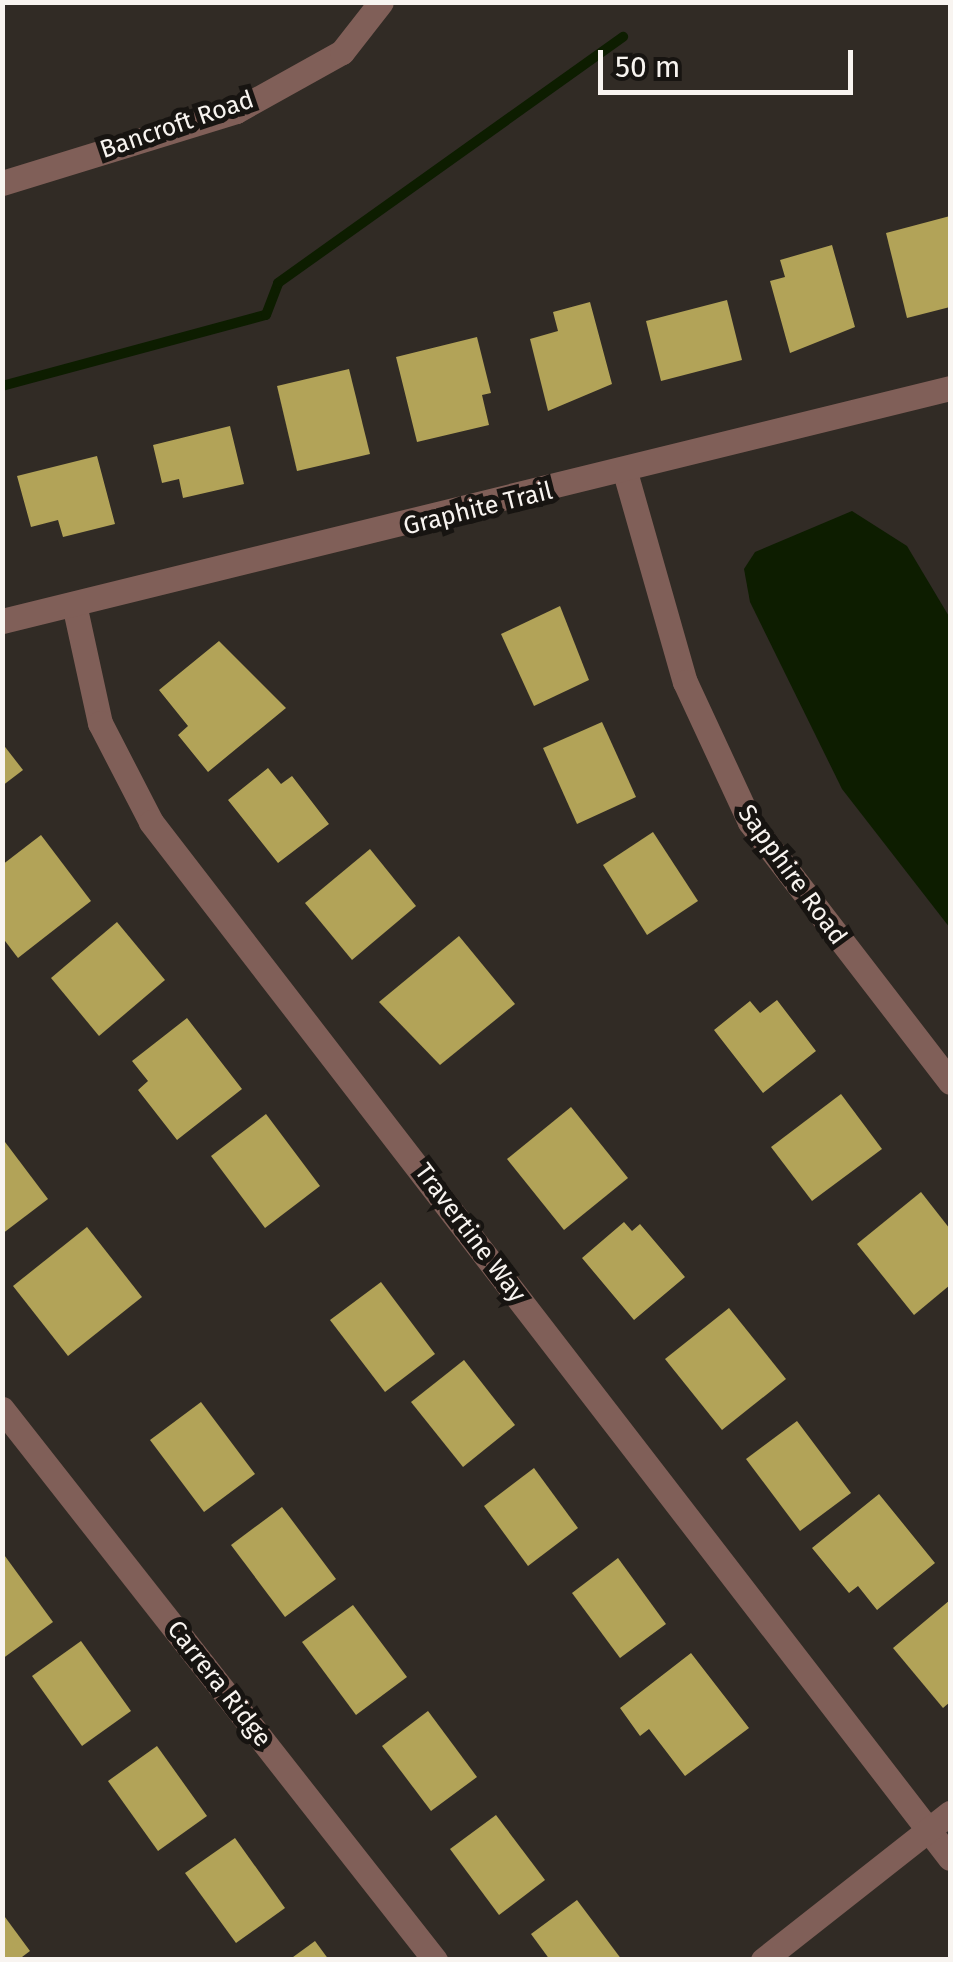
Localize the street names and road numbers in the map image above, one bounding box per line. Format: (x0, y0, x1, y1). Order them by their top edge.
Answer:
street label: Bancroft Road (96, 85, 258, 165)
street label: Graphite Trail (400, 476, 556, 542)
street label: Sapphire Road (731, 799, 853, 951)
street label: Travertine Way (408, 1158, 532, 1308)
street label: Carrera Ridge (160, 1615, 278, 1753)

